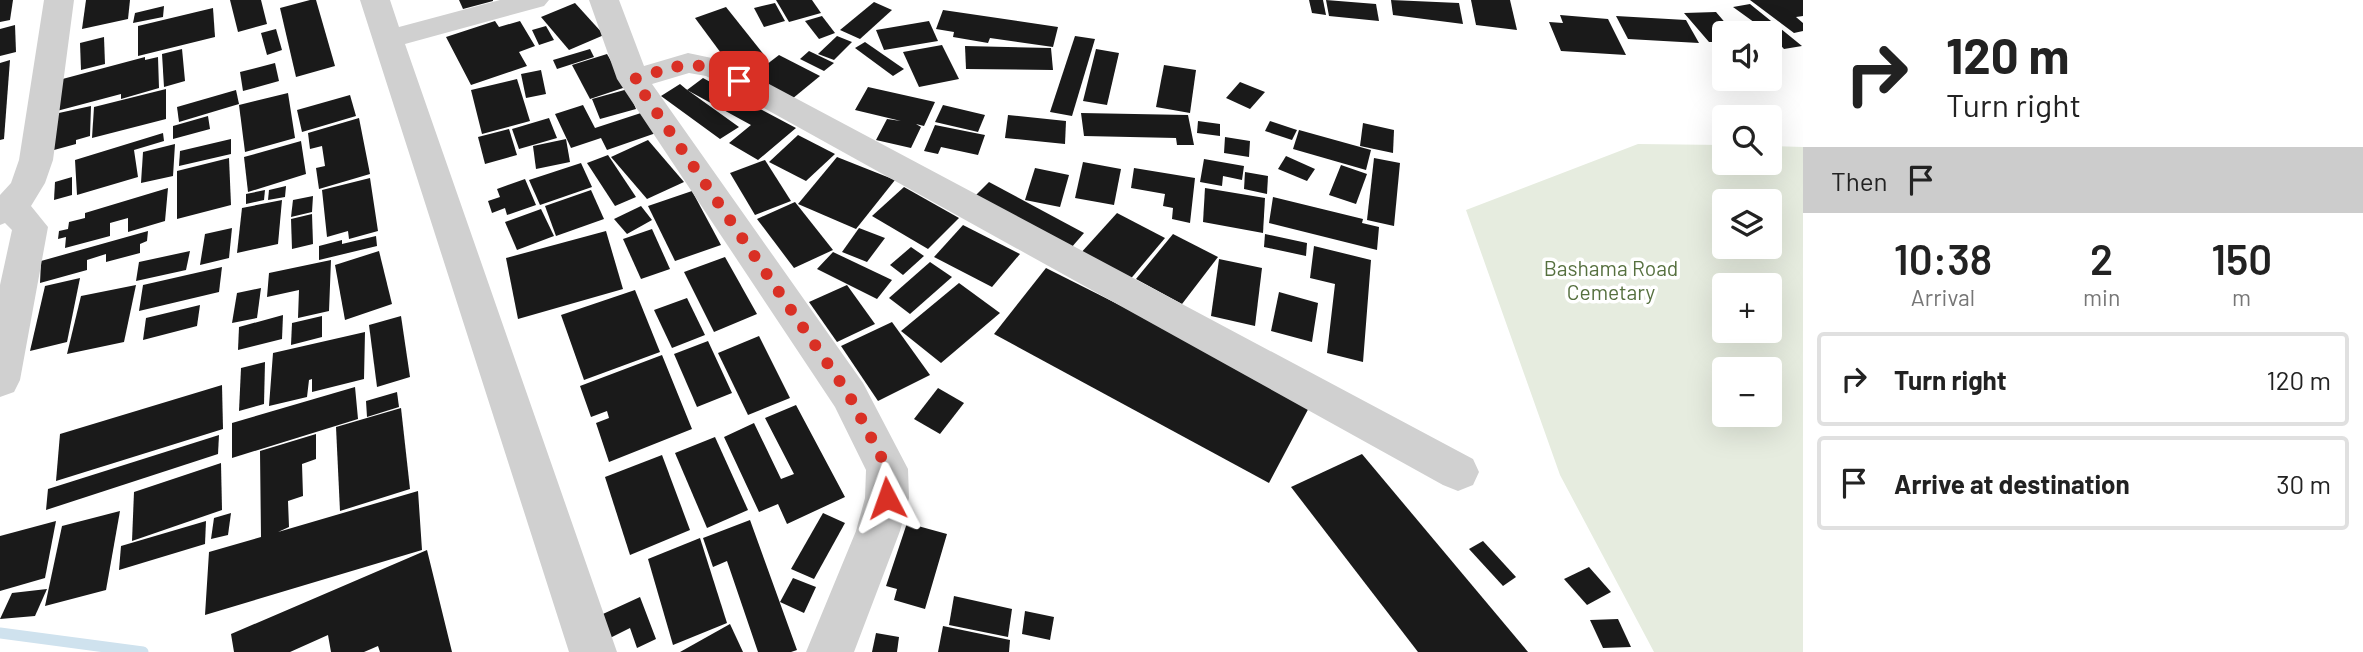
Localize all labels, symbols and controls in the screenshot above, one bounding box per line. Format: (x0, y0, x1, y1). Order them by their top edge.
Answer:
map controls (1712, 21, 1782, 427)
button: sound (1712, 21, 1782, 91)
text: 120 m (1946, 25, 2069, 84)
icon: right (1831, 28, 1922, 119)
pin (709, 51, 769, 111)
icon: arrive (720, 62, 758, 100)
text: Turn right (1946, 85, 2081, 123)
button: search (1712, 105, 1782, 175)
icon: arrive (1902, 161, 1940, 199)
text: Then (1831, 165, 1888, 196)
button: layers (1712, 189, 1782, 259)
text: 10:38 (1894, 233, 1992, 283)
text: 2 (2090, 233, 2113, 283)
text: 150 (2211, 233, 2272, 283)
park label: Bashama Road Cemetary (1544, 255, 1678, 304)
button: + (1712, 273, 1782, 343)
text: Arrival (1911, 283, 1975, 311)
text: min (2083, 283, 2120, 311)
text: m (2232, 283, 2251, 311)
button: − (1712, 357, 1782, 427)
icon: right (1835, 360, 1873, 398)
text: Turn right (1894, 364, 2007, 395)
text: 120 m (2267, 364, 2331, 395)
position arrow (850, 461, 924, 535)
icon: arrive (1835, 464, 1873, 502)
text: Arrive at destination (1894, 468, 2130, 499)
text: 30 m (2276, 468, 2331, 499)

